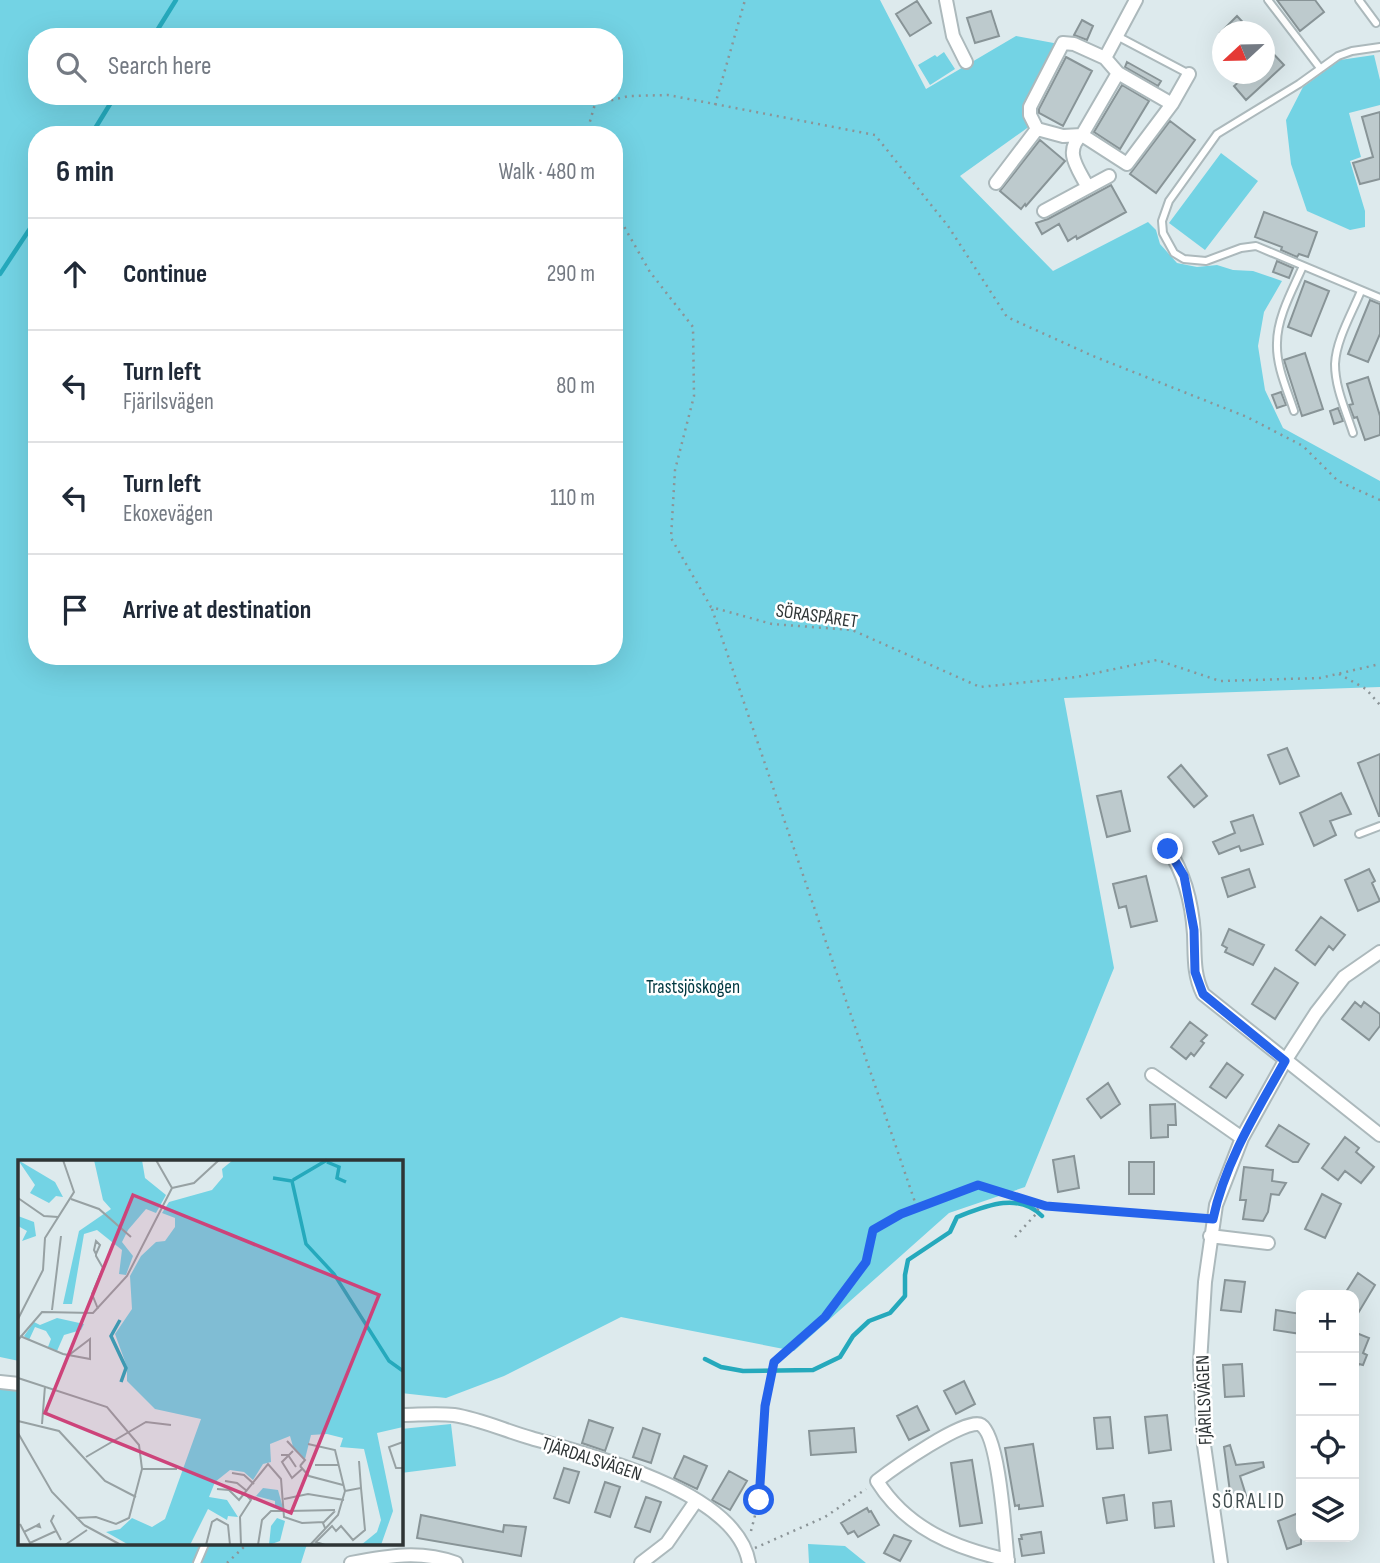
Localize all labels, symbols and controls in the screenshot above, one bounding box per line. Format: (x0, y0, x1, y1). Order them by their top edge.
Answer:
north arrow (1212, 21, 1275, 84)
search box (28, 28, 623, 105)
icon: search (52, 48, 90, 86)
text: Search here (108, 51, 211, 82)
text: 6 min (56, 154, 114, 190)
text: Walk · 480 m (498, 158, 595, 186)
icon: ahead (56, 255, 94, 293)
text: Continue (123, 259, 207, 290)
text: 290 m (547, 260, 595, 288)
text: Turn left (123, 357, 201, 388)
icon: left (56, 367, 94, 405)
text: 80 m (556, 372, 595, 400)
text: Fjärilsvägen (123, 388, 214, 416)
text: Turn left (123, 469, 201, 500)
icon: left (56, 479, 94, 517)
text: 110 m (550, 484, 595, 512)
text: Ekoxevägen (123, 500, 213, 528)
icon: arrive (56, 591, 94, 629)
text: Arrive at destination (123, 595, 311, 626)
street label: SÖRASPÅRET (774, 599, 859, 634)
route end (1152, 833, 1183, 864)
park label: Trastsjöskogen (646, 976, 740, 999)
inset map (18, 1160, 402, 1546)
map controls (1296, 1290, 1359, 1542)
button: + (1296, 1290, 1359, 1353)
button: − (1296, 1353, 1359, 1416)
street label: FJÄRILSVÄGEN (1191, 1355, 1218, 1445)
button: locate (1296, 1416, 1359, 1479)
street label: TJÄRDALSVÄGEN (539, 1432, 644, 1486)
button: layers (1296, 1479, 1359, 1542)
route start (743, 1484, 774, 1515)
district label: SÖRALID (1212, 1489, 1286, 1514)

